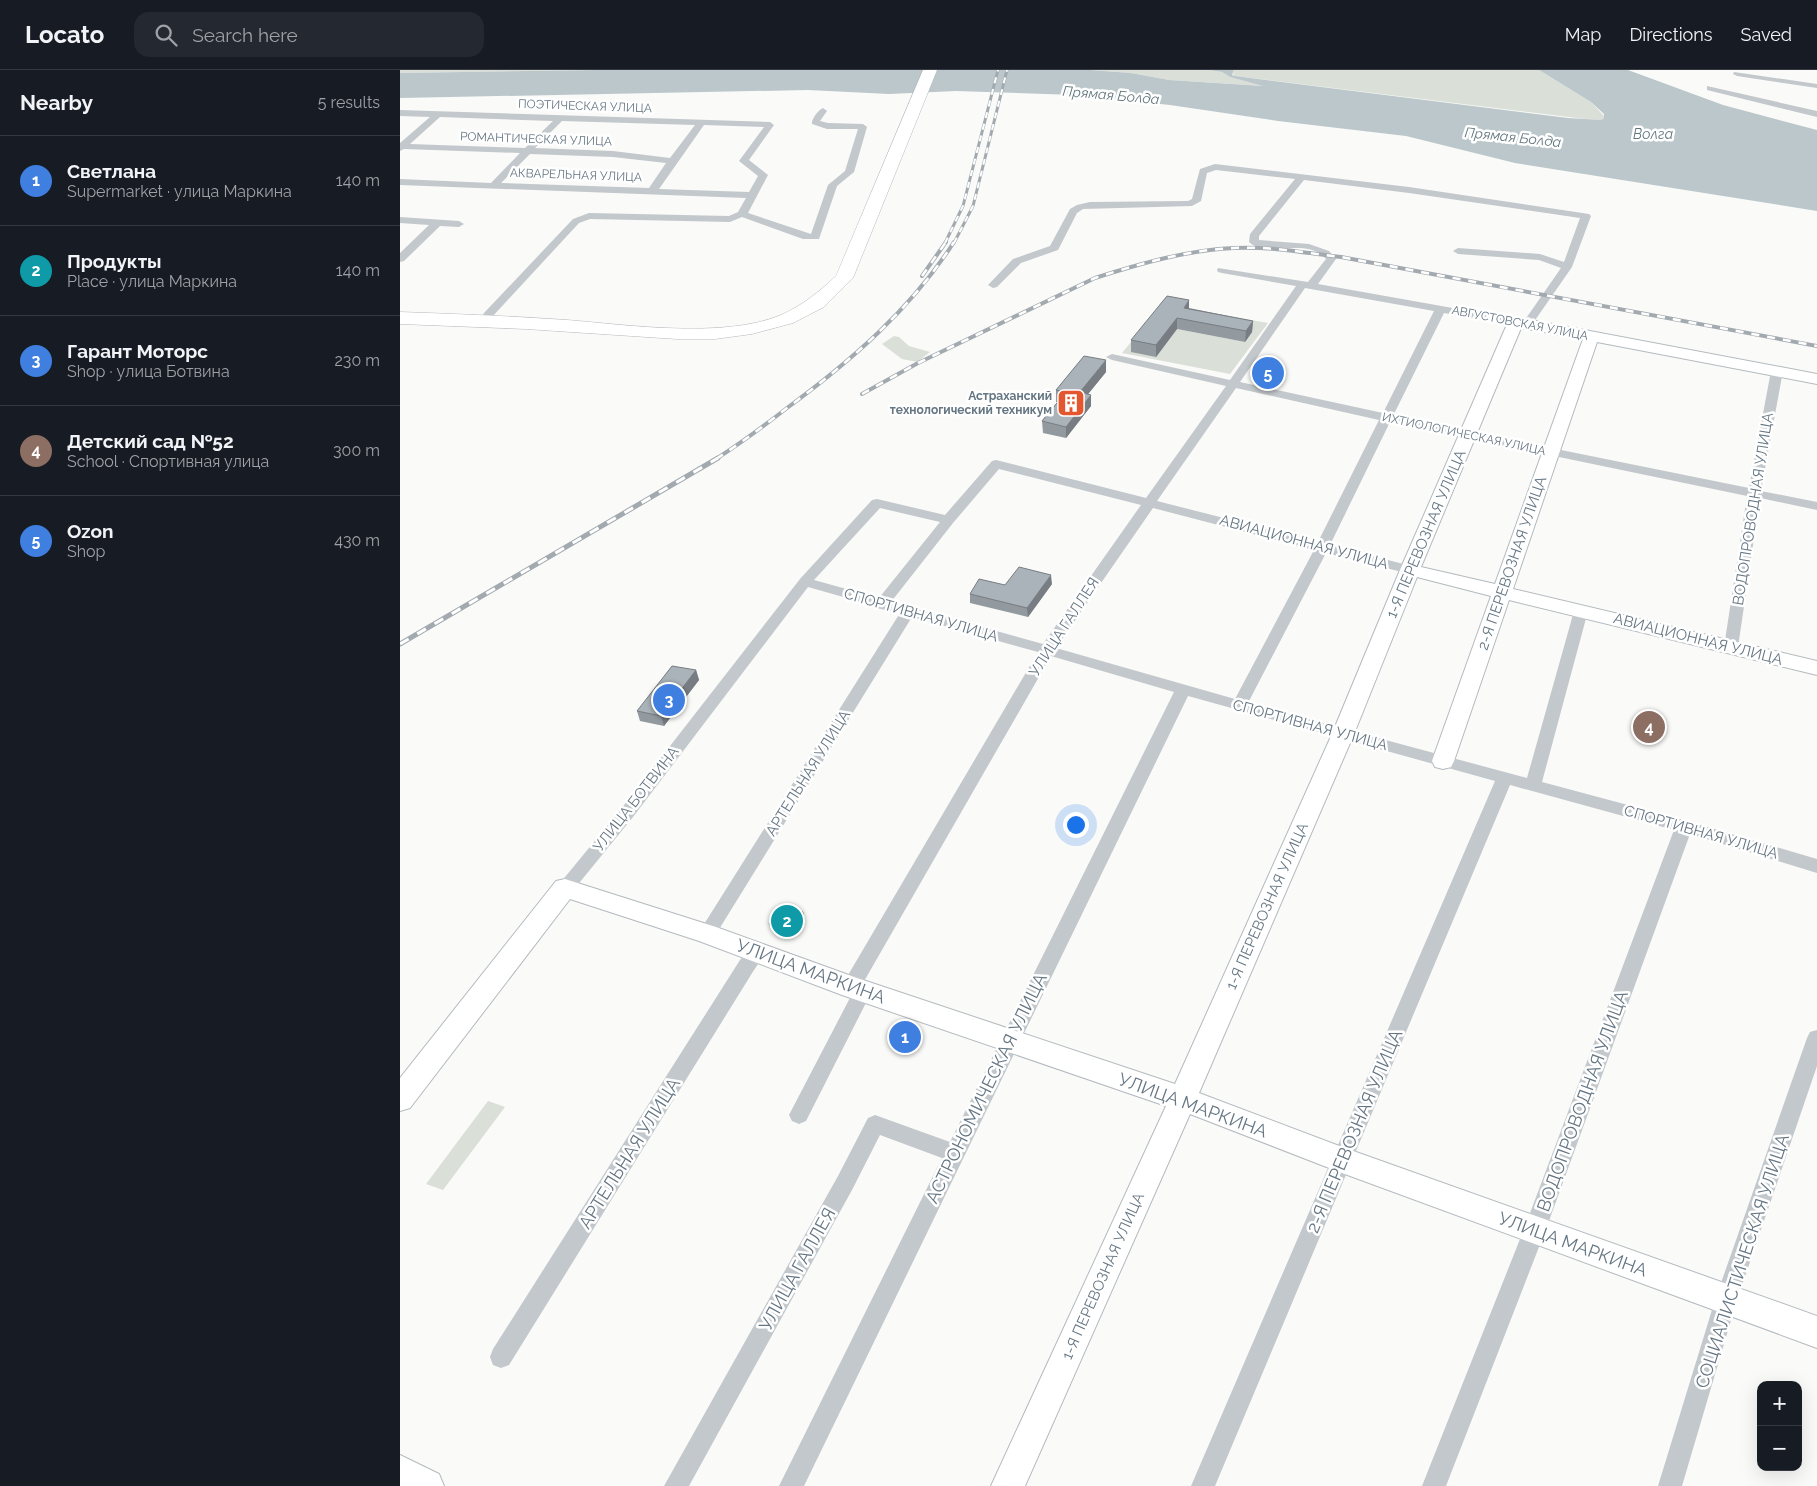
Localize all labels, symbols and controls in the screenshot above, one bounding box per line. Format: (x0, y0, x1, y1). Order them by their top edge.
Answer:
search box (134, 12, 484, 57)
text: Locato (25, 20, 104, 49)
icon: search (152, 21, 180, 49)
text: Search here (192, 24, 298, 46)
text: Map (1565, 24, 1601, 45)
text: Directions (1629, 24, 1713, 45)
text: Saved (1741, 24, 1792, 45)
water label: Прямая Болда (1062, 83, 1160, 107)
text: Nearby (20, 90, 93, 115)
text: 5 results (318, 93, 380, 112)
street label: ПОЭТИЧЕСКАЯ УЛИЦА (518, 97, 652, 115)
water label: Прямая Болда (1464, 124, 1562, 150)
water label: Волга (1633, 126, 1673, 142)
street label: РОМАНТИЧЕСКАЯ УЛИЦА (460, 129, 612, 149)
text: Светлана (67, 160, 156, 182)
street label: АКВАРЕЛЬНАЯ УЛИЦА (510, 166, 642, 184)
text: 1 (32, 171, 40, 190)
text: 140 m (336, 171, 380, 190)
text: Supermarket · улица Маркина (67, 182, 292, 201)
text: Продукты (67, 250, 162, 272)
text: 2 (31, 261, 41, 280)
text: 140 m (336, 261, 380, 280)
text: Place · улица Маркина (67, 272, 237, 291)
street label: АВГУСТОВСКАЯ УЛИЦА (1451, 303, 1589, 343)
text: Гарант Моторс (67, 340, 208, 362)
text: 3 (32, 351, 40, 370)
text: 230 m (335, 351, 380, 370)
pin: 5 (1252, 354, 1284, 392)
text: Shop · улица Ботвина (67, 362, 230, 381)
building icon: Астраханский технологический техникум (1056, 388, 1086, 418)
place label: Астраханский технологический техникум (890, 389, 1052, 417)
street label: ИХТИОЛОГИЧЕСКАЯ УЛИЦА (1381, 410, 1547, 458)
street label: ВОДОПРОВОДНАЯ УЛИЦА (1729, 411, 1777, 607)
text: Детский сад №52 (67, 430, 234, 452)
text: 4 (31, 441, 41, 460)
text: 300 m (333, 441, 380, 460)
street label: 1-Я ПЕРЕВОЗНАЯ УЛИЦА (1382, 447, 1470, 621)
text: School · Спортивная улица (67, 452, 269, 471)
street label: 2-Я ПЕРЕВОЗНАЯ УЛИЦА (1474, 474, 1550, 652)
street label: АВИАЦИОННАЯ УЛИЦА (1218, 511, 1390, 573)
text: Ozon (67, 520, 114, 542)
text: 5 (32, 531, 40, 550)
text: 430 m (334, 531, 380, 550)
text: Shop (67, 542, 105, 561)
street label: УЛИЦА ГАЛЛЕЯ (1025, 574, 1103, 680)
street label: СПОРТИВНАЯ УЛИЦА (842, 584, 1000, 646)
street label: АВИАЦИОННАЯ УЛИЦА (1612, 609, 1784, 669)
pin: 3 (653, 681, 685, 719)
street label: СПОРТИВНАЯ УЛИЦА (1231, 696, 1389, 754)
street label: АРТЕЛЬНАЯ УЛИЦА (762, 707, 854, 839)
pin: 4 (1633, 708, 1665, 746)
street label: УЛИЦА БОТВИНА (589, 743, 683, 855)
street label: СПОРТИВНАЯ УЛИЦА (1622, 801, 1780, 863)
your location (1063, 812, 1089, 838)
street label: 1-Я ПЕРЕВОЗНАЯ УЛИЦА (1222, 820, 1312, 992)
pin: 2 (771, 902, 803, 940)
street label: УЛИЦА МАРКИНА (734, 934, 888, 1008)
street label: АСТРОНОМИЧЕСКАЯ УЛИЦА (921, 969, 1051, 1207)
street label: ВОДОПРОВОДНАЯ УЛИЦА (1532, 988, 1632, 1214)
pin: 1 (889, 1018, 921, 1056)
street label: 2-Я ПЕРЕВОЗНАЯ УЛИЦА (1302, 1026, 1406, 1236)
street label: УЛИЦА МАРКИНА (1116, 1068, 1270, 1142)
street label: АРТЕЛЬНАЯ УЛИЦА (574, 1074, 684, 1232)
street label: СОЦИАЛИСТИЧЕСКАЯ УЛИЦА (1691, 1131, 1793, 1391)
street label: 1-Я ПЕРЕВОЗНАЯ УЛИЦА (1058, 1190, 1148, 1362)
street label: УЛИЦА ГАЛЛЕЯ (755, 1204, 839, 1334)
street label: УЛИЦА МАРКИНА (1496, 1207, 1650, 1281)
map controls (1757, 1381, 1802, 1471)
button: + (1757, 1381, 1802, 1426)
button: − (1757, 1426, 1802, 1471)

